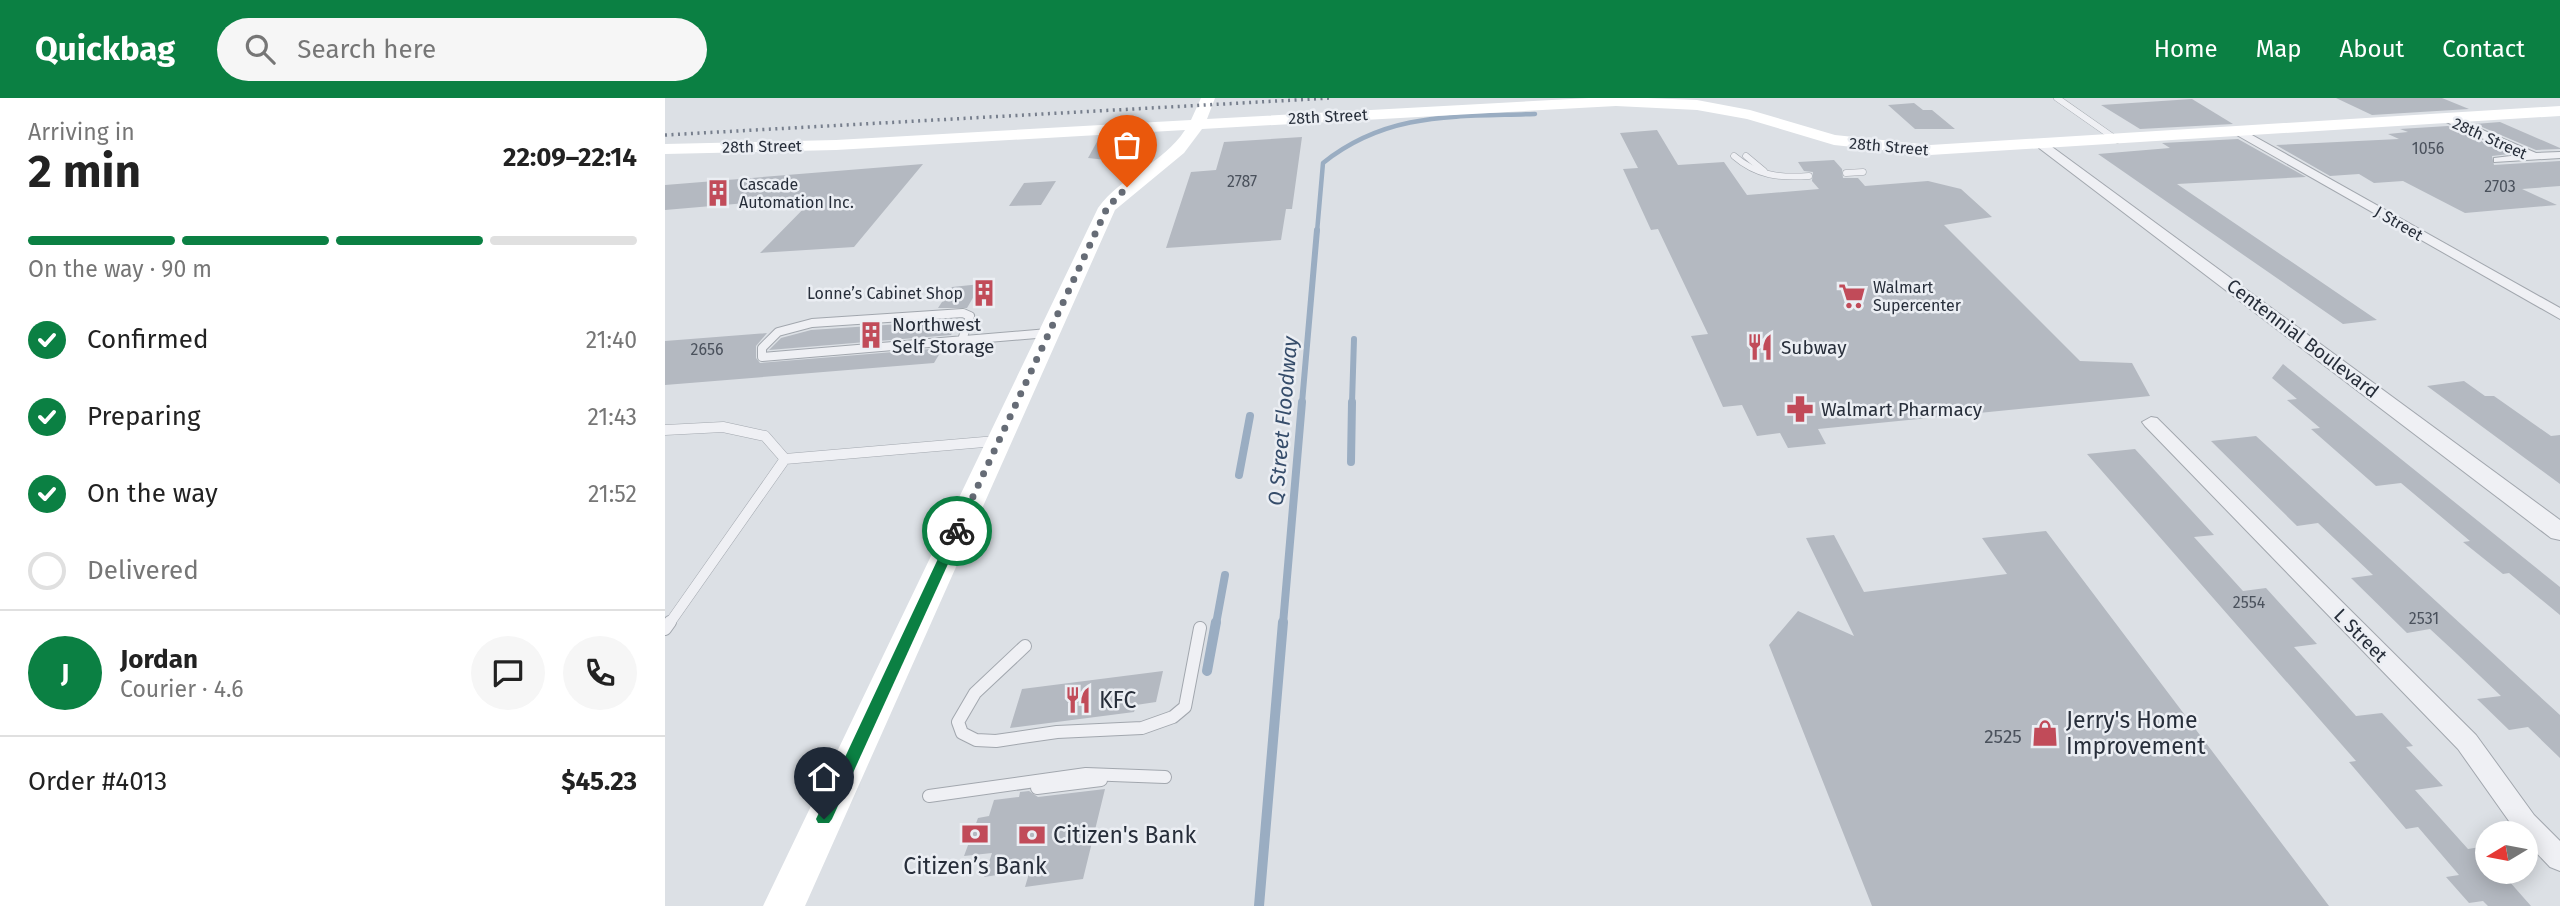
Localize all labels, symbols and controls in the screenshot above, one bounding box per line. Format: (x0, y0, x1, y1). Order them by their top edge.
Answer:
search box (217, 18, 707, 81)
text: Quickbag (35, 29, 175, 69)
icon: search (241, 30, 279, 68)
text: Search here (297, 34, 436, 65)
text: Home (2154, 35, 2218, 63)
text: Map (2256, 35, 2302, 63)
text: About (2340, 35, 2404, 63)
text: Contact (2442, 35, 2525, 63)
street label: 28th Street (1288, 105, 1368, 128)
street label: 28th Street (2450, 114, 2530, 163)
pin (1097, 115, 1157, 187)
text: Arriving in (28, 118, 135, 146)
icon: bag (1108, 126, 1146, 164)
street label: 28th Street (1849, 134, 1930, 159)
street label: 28th Street (722, 136, 802, 157)
house number: 1056 (2412, 139, 2444, 158)
text: 22:09–22:14 (503, 142, 637, 173)
text: 2 min (28, 144, 141, 199)
house number: 2787 (1227, 172, 1257, 191)
place label: Cascade Automation Inc. (739, 175, 854, 212)
house number: 2703 (2484, 177, 2516, 196)
building icon: Cascade Automation Inc. (703, 178, 733, 208)
street label: J Street (2371, 202, 2426, 245)
text: On the way · 90 m (28, 255, 212, 283)
street label: Centennial Boulevard (2222, 274, 2383, 403)
building icon: Lonne’s Cabinet Shop (969, 278, 999, 308)
place label: Walmart Supercenter (1873, 278, 1962, 315)
supermarket icon: Walmart Supercenter (1837, 281, 1867, 311)
place label: Lonne’s Cabinet Shop (807, 284, 963, 303)
place label: Northwest Self Storage (892, 313, 994, 358)
building icon: Northwest Self Storage (856, 320, 886, 350)
icon: check (28, 321, 66, 359)
text: Confirmed (87, 324, 208, 355)
text: 21:40 (586, 326, 637, 354)
restaurant icon: Subway (1745, 332, 1775, 362)
water label: Q Street Floodway (1263, 334, 1303, 507)
place label: Subway (1781, 336, 1847, 359)
house number: 2656 (691, 340, 723, 359)
pharmacy icon: Walmart Pharmacy (1785, 394, 1815, 424)
icon: check (28, 398, 66, 436)
place label: Walmart Pharmacy (1821, 398, 1983, 421)
text: Preparing (87, 401, 200, 432)
text: 21:43 (588, 403, 637, 431)
icon: check (28, 475, 66, 513)
text: On the way (87, 478, 218, 509)
text: 21:52 (588, 480, 637, 508)
courier (922, 496, 992, 566)
icon: bike (938, 512, 976, 550)
text: Delivered (87, 555, 199, 586)
house number: 2554 (2233, 593, 2266, 612)
street label: L Street (2329, 604, 2392, 667)
house number: 2531 (2409, 609, 2439, 628)
button: chat (471, 636, 545, 710)
button: phone (563, 636, 637, 710)
text: Jordan (120, 644, 198, 675)
text: J (61, 658, 69, 689)
text: Courier · 4.6 (120, 675, 244, 703)
restaurant icon: KFC (1063, 685, 1093, 715)
place label: KFC (1099, 686, 1136, 714)
place label: Jerry's Home Improvement (2066, 706, 2206, 760)
shop icon: Jerry's Home Improvement (2030, 718, 2060, 748)
house number: 2525 (1984, 725, 2022, 748)
pin (794, 747, 854, 819)
icon: home (805, 758, 843, 796)
text: Order #4013 (28, 766, 167, 797)
text: $45.23 (561, 766, 637, 797)
bank icon: Citizen’s Bank (960, 819, 990, 849)
bank icon: Citizen's Bank (1017, 820, 1047, 850)
place label: Citizen's Bank (1053, 821, 1196, 849)
north arrow (2475, 821, 2537, 884)
map controls (2475, 821, 2538, 884)
place label: Citizen’s Bank (903, 852, 1047, 880)

